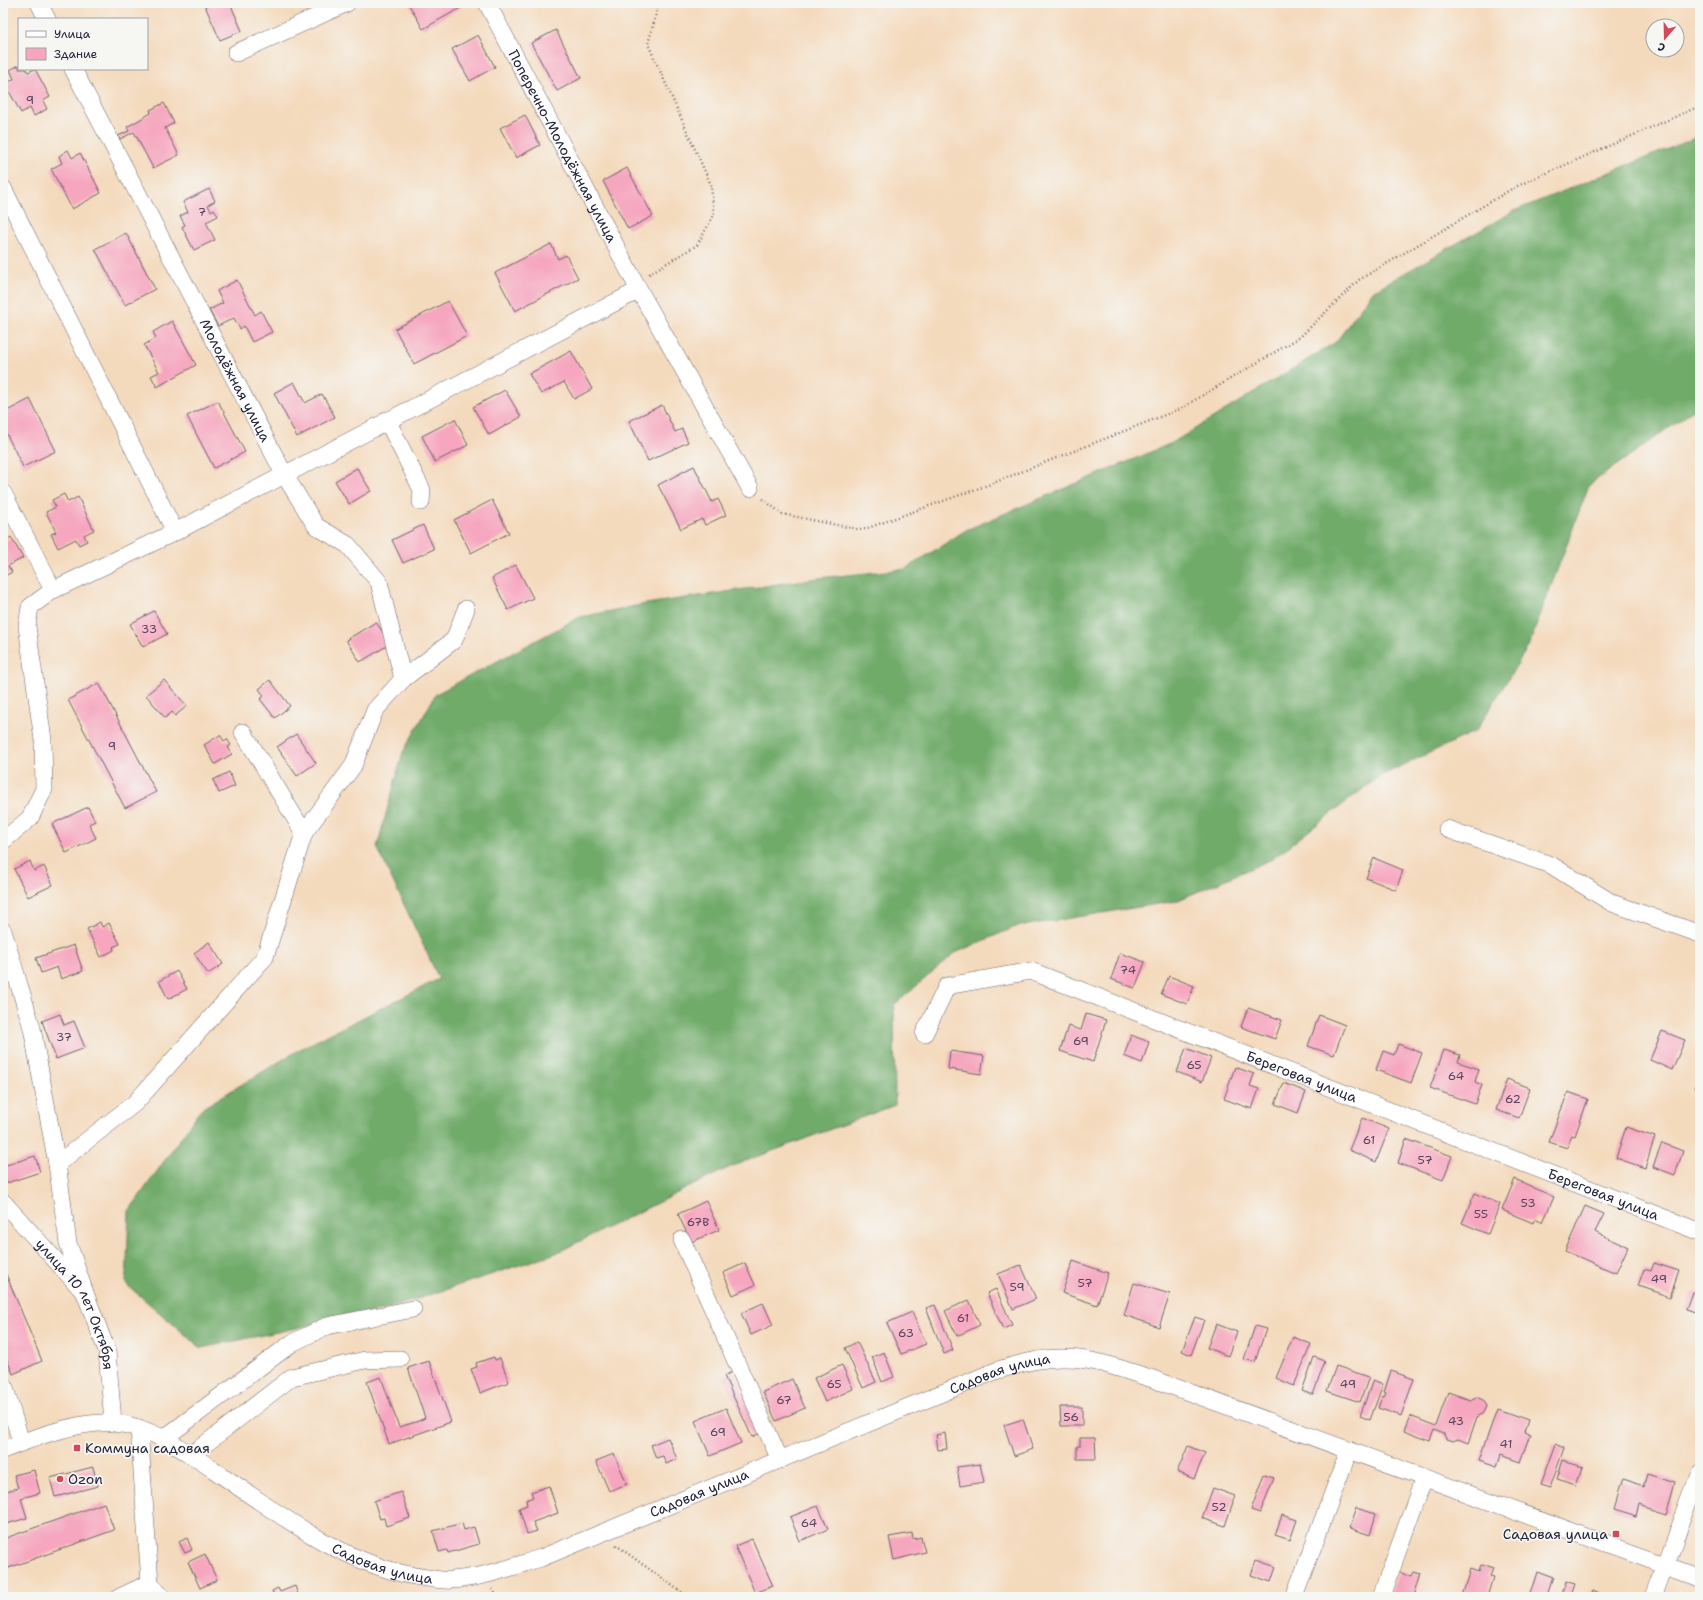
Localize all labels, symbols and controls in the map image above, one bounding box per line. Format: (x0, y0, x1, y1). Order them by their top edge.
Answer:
legend (18, 18, 148, 70)
north arrow (1645, 18, 1685, 58)
text: Улица (54, 26, 91, 42)
text: С (1656, 39, 1667, 55)
text: Здание (54, 46, 98, 62)
street label: Поперечно-Молодёжная улица (504, 47, 621, 246)
house number: 9 (26, 92, 34, 108)
house number: 7 (198, 204, 206, 220)
street label: Молодёжная улица (196, 316, 275, 445)
house number: 33 (141, 621, 157, 637)
house number: 9 (108, 738, 116, 754)
house number: 74 (1120, 962, 1136, 978)
house number: 37 (56, 1029, 72, 1045)
house number: 69 (1073, 1033, 1089, 1049)
street label: Береговая улица (1244, 1047, 1360, 1106)
house number: 65 (1186, 1057, 1202, 1073)
house number: 64 (1448, 1068, 1464, 1084)
house number: 62 (1505, 1091, 1521, 1107)
house number: 61 (1363, 1132, 1375, 1148)
house number: 57 (1417, 1152, 1433, 1168)
street label: Береговая улица (1545, 1165, 1662, 1224)
house number: 53 (1520, 1195, 1536, 1211)
house number: 55 (1474, 1206, 1488, 1222)
house number: 67В (687, 1214, 709, 1230)
street label: улица 10 лет Октября (32, 1235, 118, 1371)
house number: 49 (1651, 1271, 1667, 1287)
house number: 57 (1077, 1275, 1093, 1291)
house number: 59 (1009, 1279, 1025, 1295)
house number: 61 (957, 1310, 969, 1326)
house number: 63 (898, 1325, 914, 1341)
street label: Садовая улица (947, 1349, 1051, 1398)
house number: 65 (826, 1376, 842, 1392)
house number: 49 (1340, 1376, 1356, 1392)
house number: 67 (776, 1392, 792, 1408)
house number: 56 (1063, 1409, 1079, 1425)
house number: 43 (1448, 1413, 1464, 1429)
house number: 69 (710, 1424, 726, 1440)
house number: 41 (1500, 1436, 1512, 1452)
place label: Коммуна садовая (85, 1439, 210, 1457)
marker: Коммуна садовая (72, 1443, 82, 1453)
street label: Садовая улица (647, 1465, 751, 1521)
place label: Ozon (68, 1470, 103, 1488)
marker: Ozon (55, 1474, 65, 1484)
house number: 52 (1211, 1499, 1227, 1515)
house number: 64 (801, 1515, 817, 1531)
place label: Садовая улица (1503, 1525, 1608, 1543)
marker: Садовая улица (1611, 1529, 1621, 1539)
street label: Садовая улица (329, 1539, 434, 1588)

